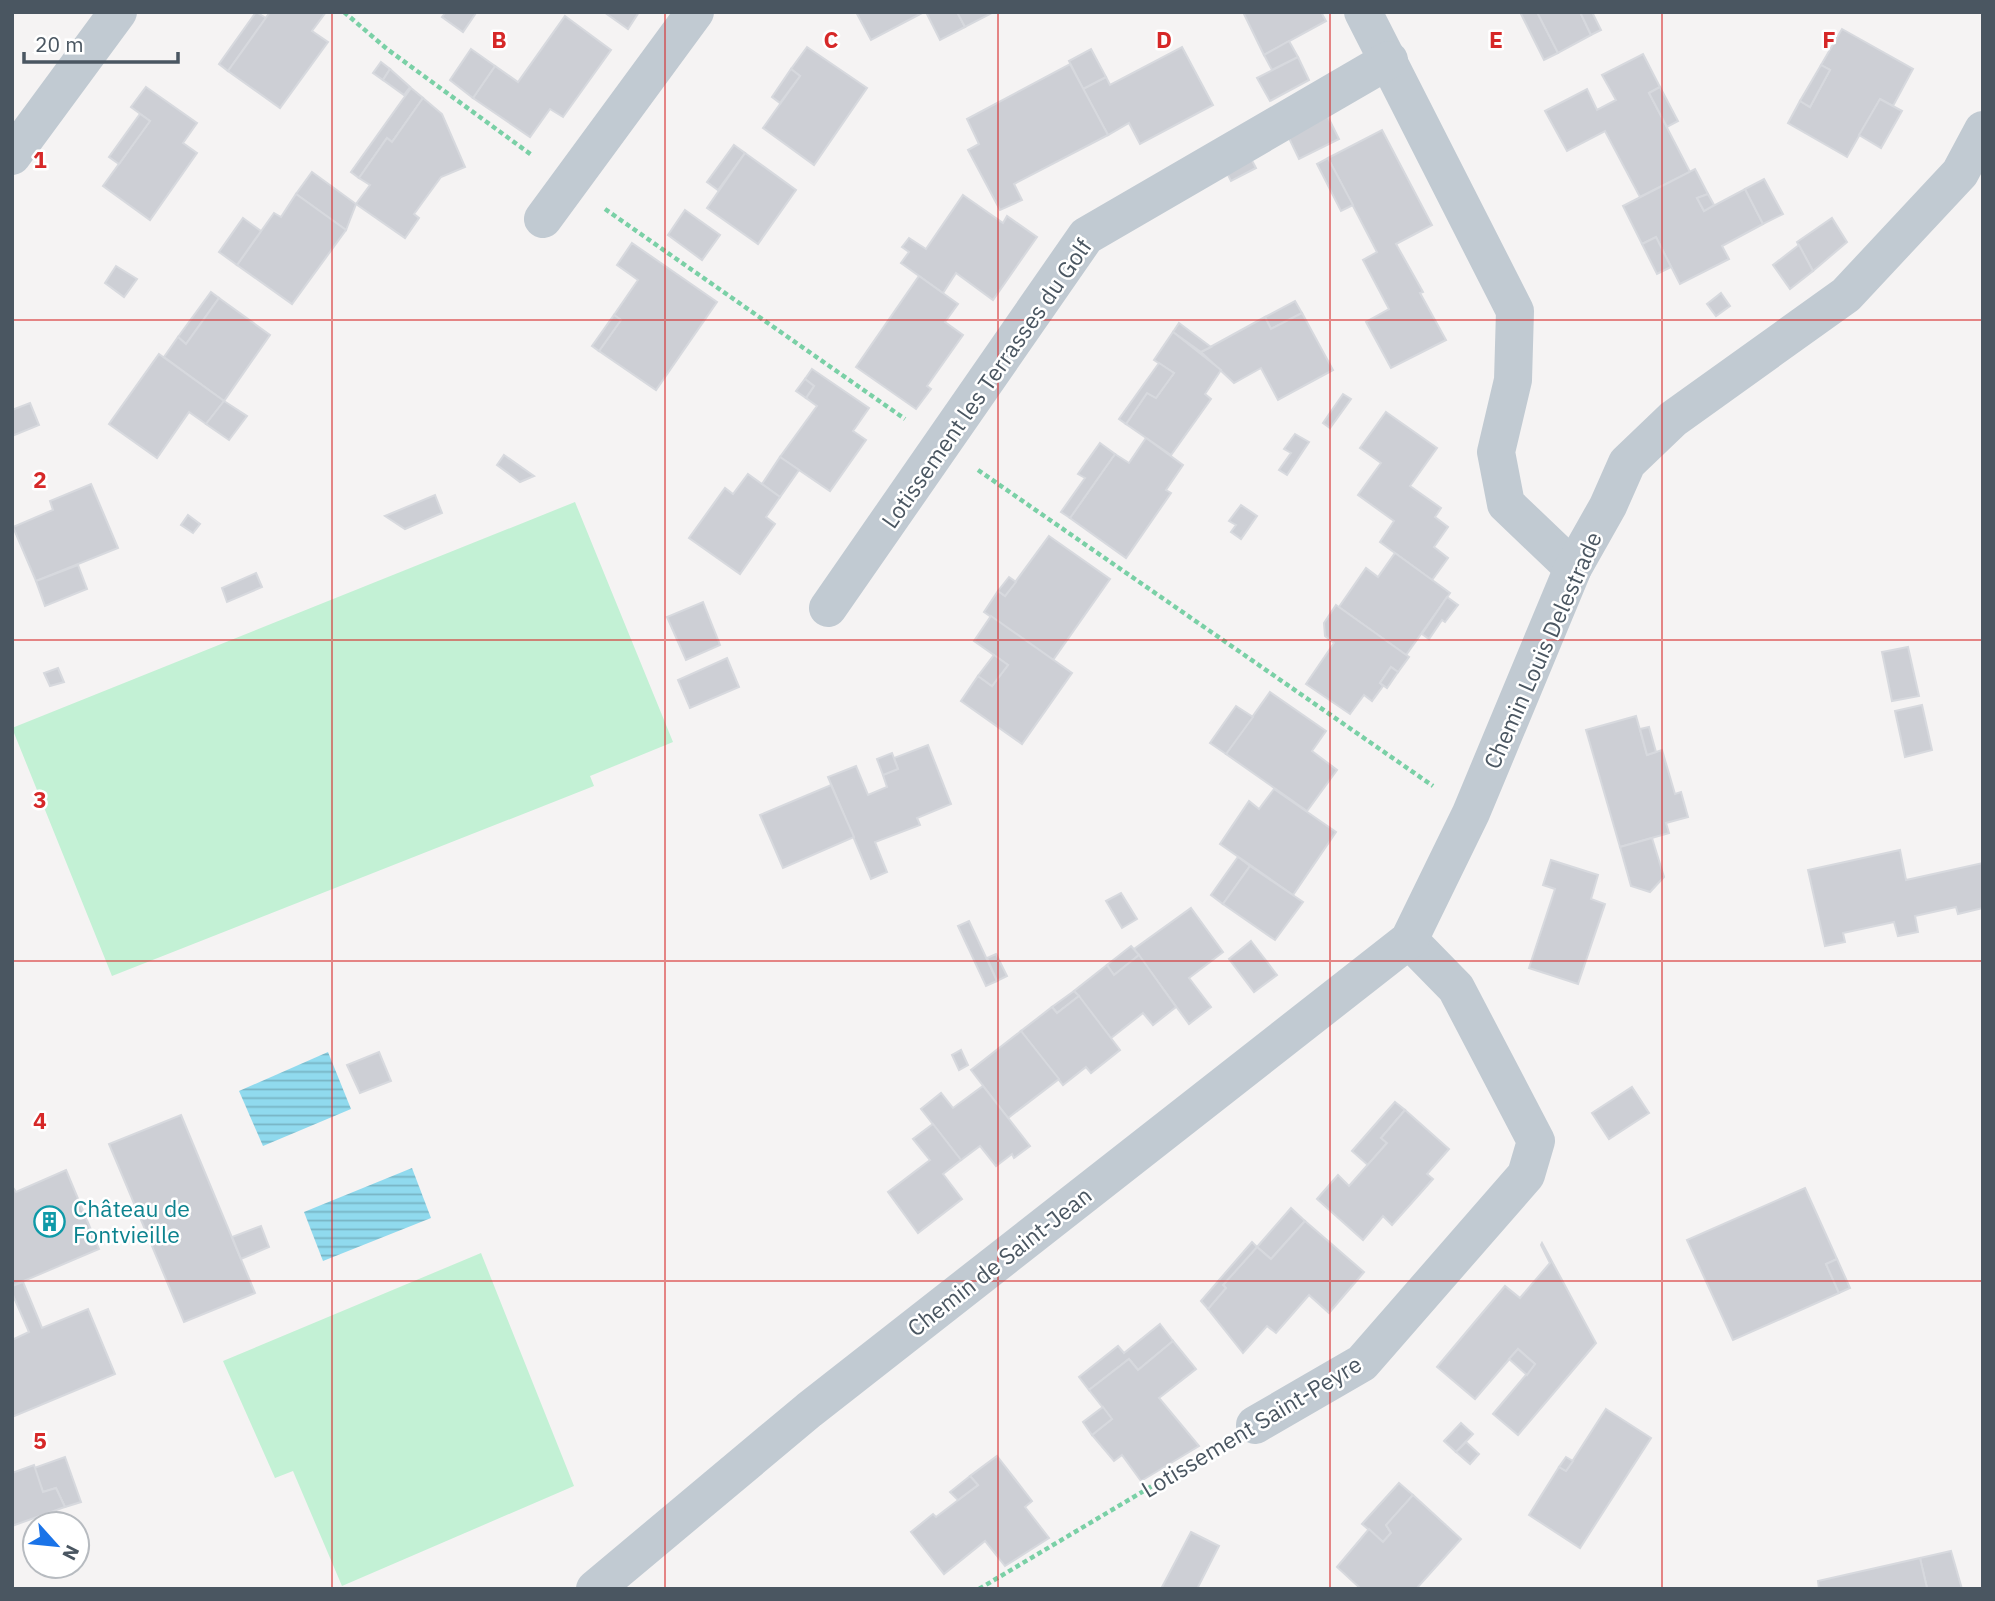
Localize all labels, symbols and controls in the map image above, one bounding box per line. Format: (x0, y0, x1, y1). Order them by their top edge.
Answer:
scale bar (24, 21, 178, 65)
text: B (491, 24, 507, 54)
text: C (824, 24, 839, 54)
text: D (1156, 24, 1172, 54)
text: E (1489, 24, 1503, 54)
text: F (1822, 24, 1836, 54)
text: 20 m (35, 30, 84, 58)
text: 1 (33, 144, 47, 174)
street label: Lotissement les Terrasses du Golf (874, 232, 1098, 534)
text: 2 (33, 464, 47, 494)
street label: Chemin Louis Delestrade (1476, 527, 1608, 773)
text: 3 (33, 784, 47, 814)
text: 4 (33, 1105, 47, 1135)
street label: Chemin de Saint-Jean (901, 1180, 1097, 1342)
place label: Château de Fontvieille (73, 1193, 190, 1249)
building icon: Château de Fontvieille (33, 1204, 67, 1238)
street label: Lotissement Saint-Peyre (1135, 1348, 1367, 1504)
text: 5 (33, 1425, 47, 1455)
north arrow (21, 1510, 91, 1580)
text: N (57, 1541, 85, 1564)

